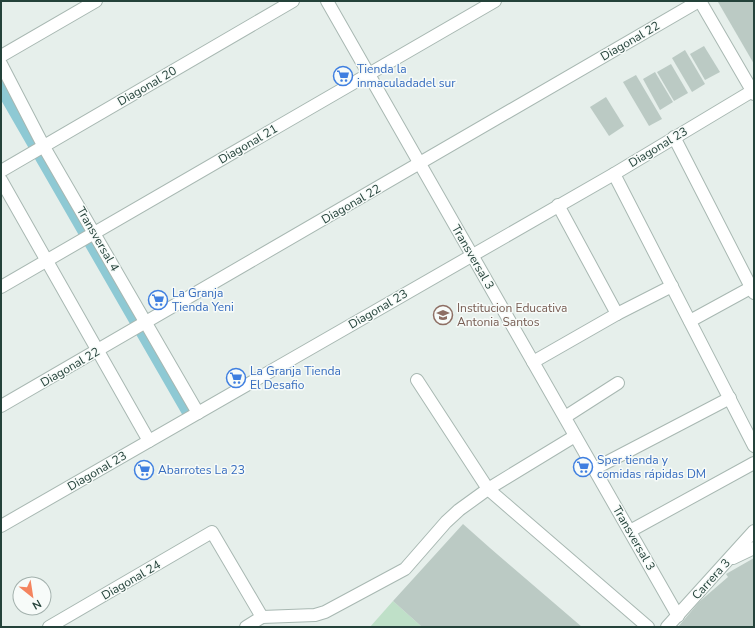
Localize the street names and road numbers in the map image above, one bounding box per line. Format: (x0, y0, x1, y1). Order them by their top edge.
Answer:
street label: Diagonal 22 (597, 18, 663, 64)
street label: Diagonal 20 (114, 63, 180, 109)
street label: Diagonal 21 (215, 121, 281, 167)
street label: Diagonal 23 (626, 123, 690, 171)
street label: Diagonal 22 (318, 181, 384, 227)
street label: Transversal 4 (73, 204, 123, 274)
street label: Transversal 3 (448, 222, 498, 292)
street label: Diagonal 23 (345, 286, 411, 332)
street label: Diagonal 22 (37, 344, 103, 390)
street label: Diagonal 23 (64, 448, 130, 494)
street label: Transversal 3 (609, 503, 659, 573)
street label: Carrera 3 (688, 555, 734, 603)
street label: Diagonal 24 (98, 557, 164, 603)

